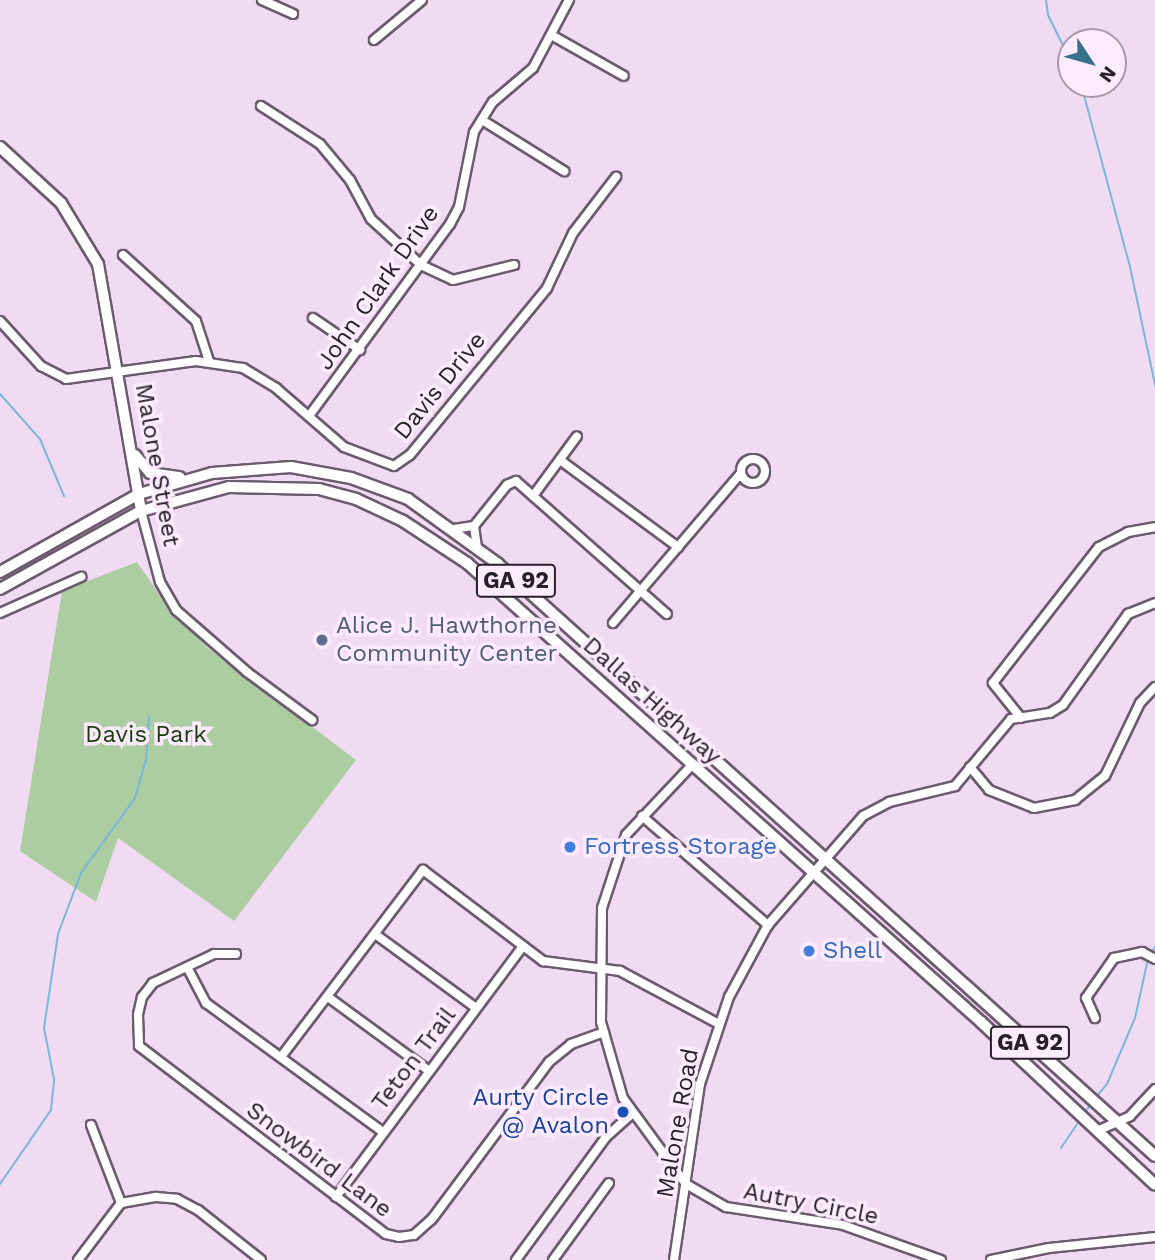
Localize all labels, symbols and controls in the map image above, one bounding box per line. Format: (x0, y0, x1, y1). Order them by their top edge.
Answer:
north arrow (1057, 28, 1127, 98)
text: N (1094, 62, 1121, 87)
street label: John Clark Drive (310, 200, 446, 376)
street label: Davis Drive (388, 326, 492, 446)
street label: Malone Street (129, 381, 185, 549)
road number: GA 92 (474, 562, 558, 600)
place label: Alice J. Hawthorne Community Center (336, 612, 558, 668)
street label: Dallas Highway (577, 631, 727, 771)
marker: Alice J. Hawthorne Community Center (314, 632, 330, 648)
park label: Davis Park (85, 721, 207, 749)
place label: Fortress Storage (584, 833, 777, 861)
marker: Fortress Storage (562, 839, 578, 855)
place label: Shell (823, 937, 882, 965)
marker: Shell (801, 943, 817, 959)
street label: Teton Trail (366, 1001, 462, 1117)
road number: GA 92 (988, 1024, 1072, 1062)
street label: Malone Road (651, 1046, 705, 1200)
place label: Aurty Circle @ Avalon (472, 1084, 609, 1140)
street label: Snowbird Lane (240, 1096, 398, 1224)
marker: Aurty Circle @ Avalon (615, 1104, 631, 1120)
street label: Autry Circle (741, 1177, 881, 1231)

